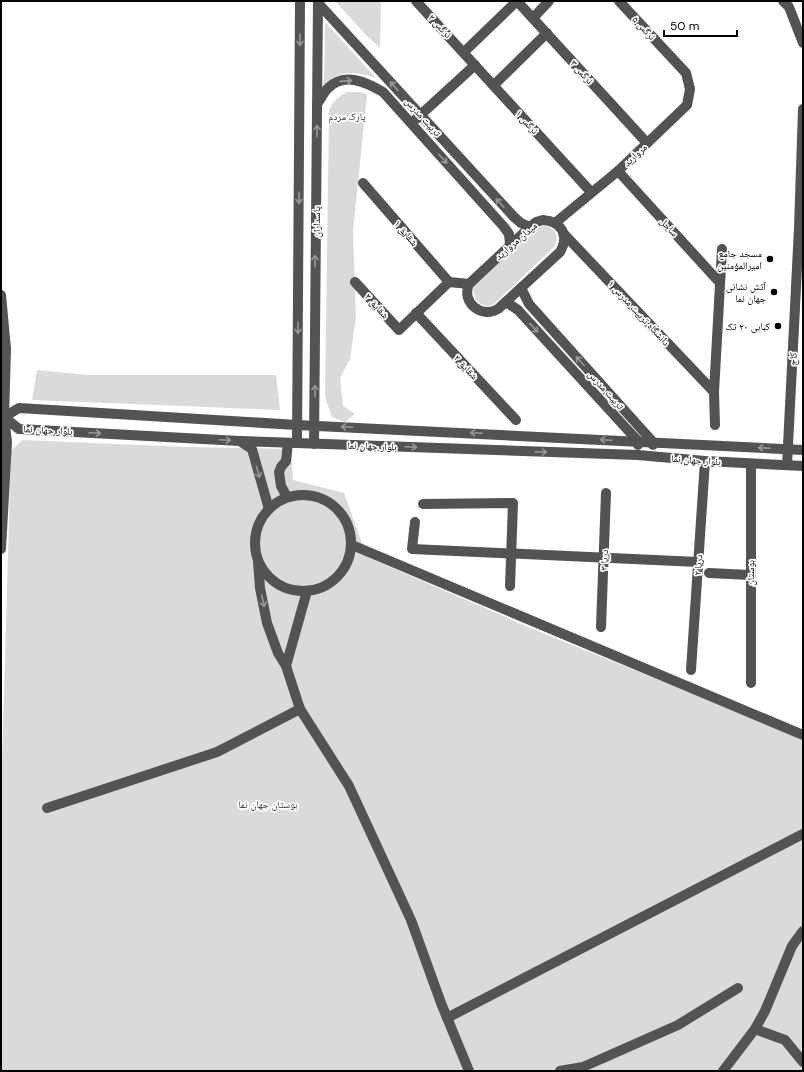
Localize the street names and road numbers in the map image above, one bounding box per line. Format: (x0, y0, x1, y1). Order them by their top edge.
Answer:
street label: نرگس ۲ (426, 11, 455, 41)
street label: ۵ نرگس (630, 13, 659, 43)
street label: نرگس ۳ (568, 57, 596, 87)
street label: تربیت مدرس (402, 95, 444, 139)
street label: نرگس ۱ (513, 107, 541, 137)
street label: مروارید (620, 141, 650, 169)
street label: پاسداران (310, 206, 323, 238)
street label: ساحل (657, 215, 681, 240)
street label: شقایق ۱ (391, 217, 421, 249)
street label: میدان مروارید (492, 219, 540, 263)
street label: ۱ دانشگاه تربیت مدرس (605, 278, 673, 348)
street label: شقایق ۳ (362, 291, 392, 322)
street label: شقایق ۲ (451, 352, 481, 383)
street label: کاج (786, 352, 800, 366)
street label: تربیت مدرس (585, 368, 627, 412)
street label: بلوار جهان نما (23, 422, 73, 438)
street label: بلوار جهان نما (347, 439, 397, 453)
street label: بلوار جهان نما (671, 452, 721, 468)
street label: دریا ۳ (597, 549, 611, 571)
street label: دریا ۲ (691, 554, 705, 576)
street label: بوستان (744, 560, 757, 586)

